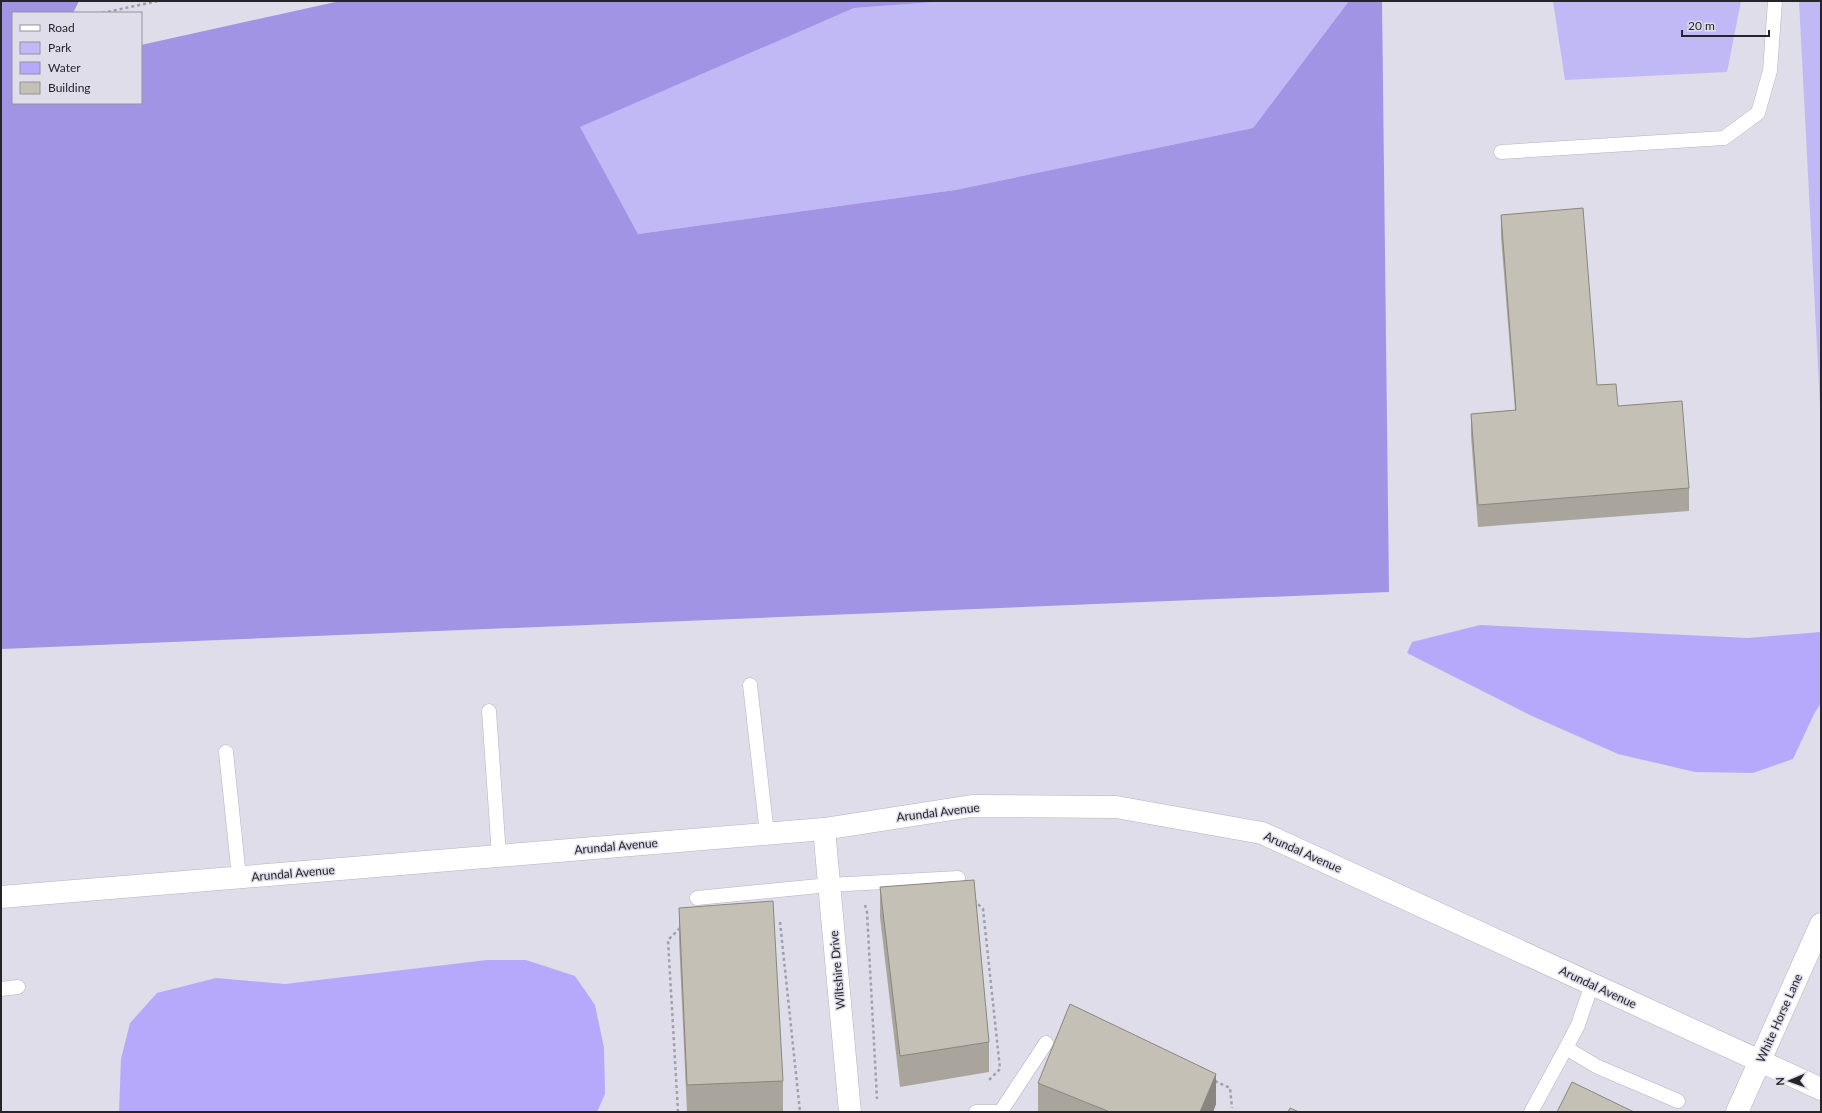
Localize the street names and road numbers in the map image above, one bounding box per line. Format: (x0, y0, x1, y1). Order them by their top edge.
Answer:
street label: Arundal Avenue (896, 799, 980, 825)
street label: Arundal Avenue (1262, 828, 1344, 876)
street label: Arundal Avenue (574, 835, 658, 857)
street label: Arundal Avenue (251, 862, 335, 884)
street label: Wiltshire Drive (826, 930, 848, 1010)
street label: Arundal Avenue (1557, 962, 1639, 1012)
street label: White Horse Lane (1753, 971, 1805, 1065)

